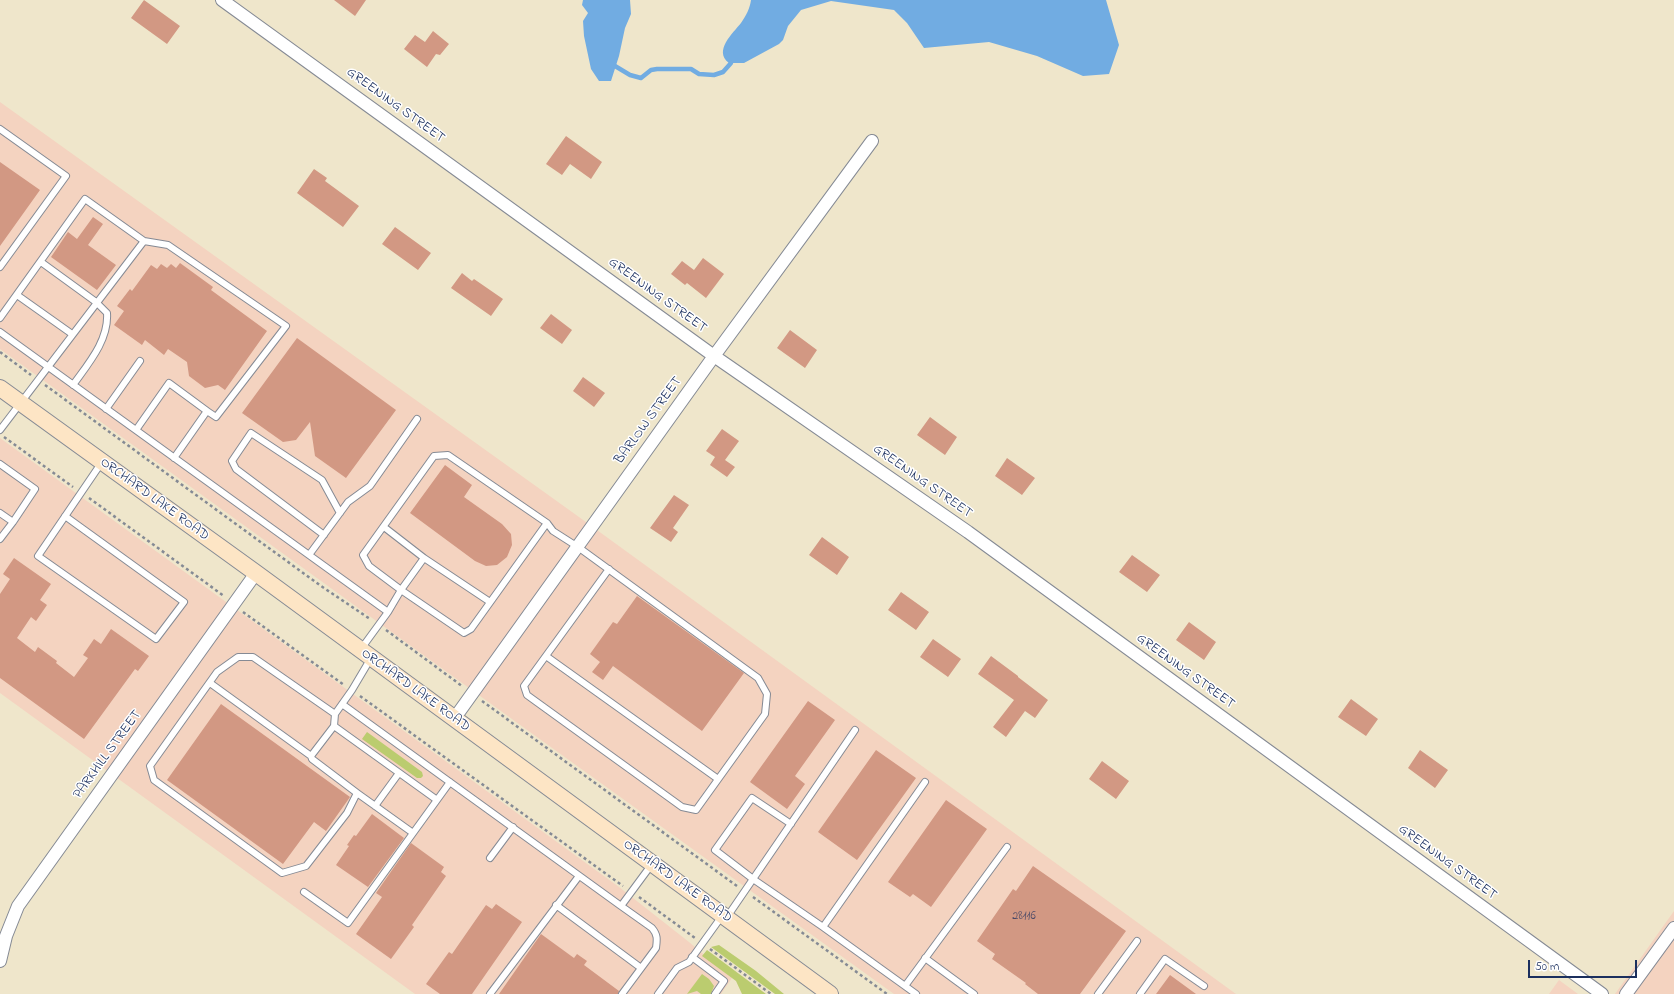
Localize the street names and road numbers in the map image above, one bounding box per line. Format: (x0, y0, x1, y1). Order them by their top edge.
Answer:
street label: GREENING STREET (342, 65, 448, 147)
street label: GREENING STREET (604, 255, 710, 337)
street label: BARLOW STREET (612, 374, 686, 468)
street label: GREENING STREET (869, 441, 975, 523)
street label: ORCHARD LAKE ROAD (96, 455, 212, 545)
street label: GREENING STREET (1132, 631, 1238, 713)
street label: ORCHARD LAKE ROAD (357, 646, 473, 736)
street label: PARKHILL STREET (70, 707, 146, 803)
street label: GREENING STREET (1394, 822, 1500, 904)
street label: ORCHARD LAKE ROAD (619, 837, 735, 927)

